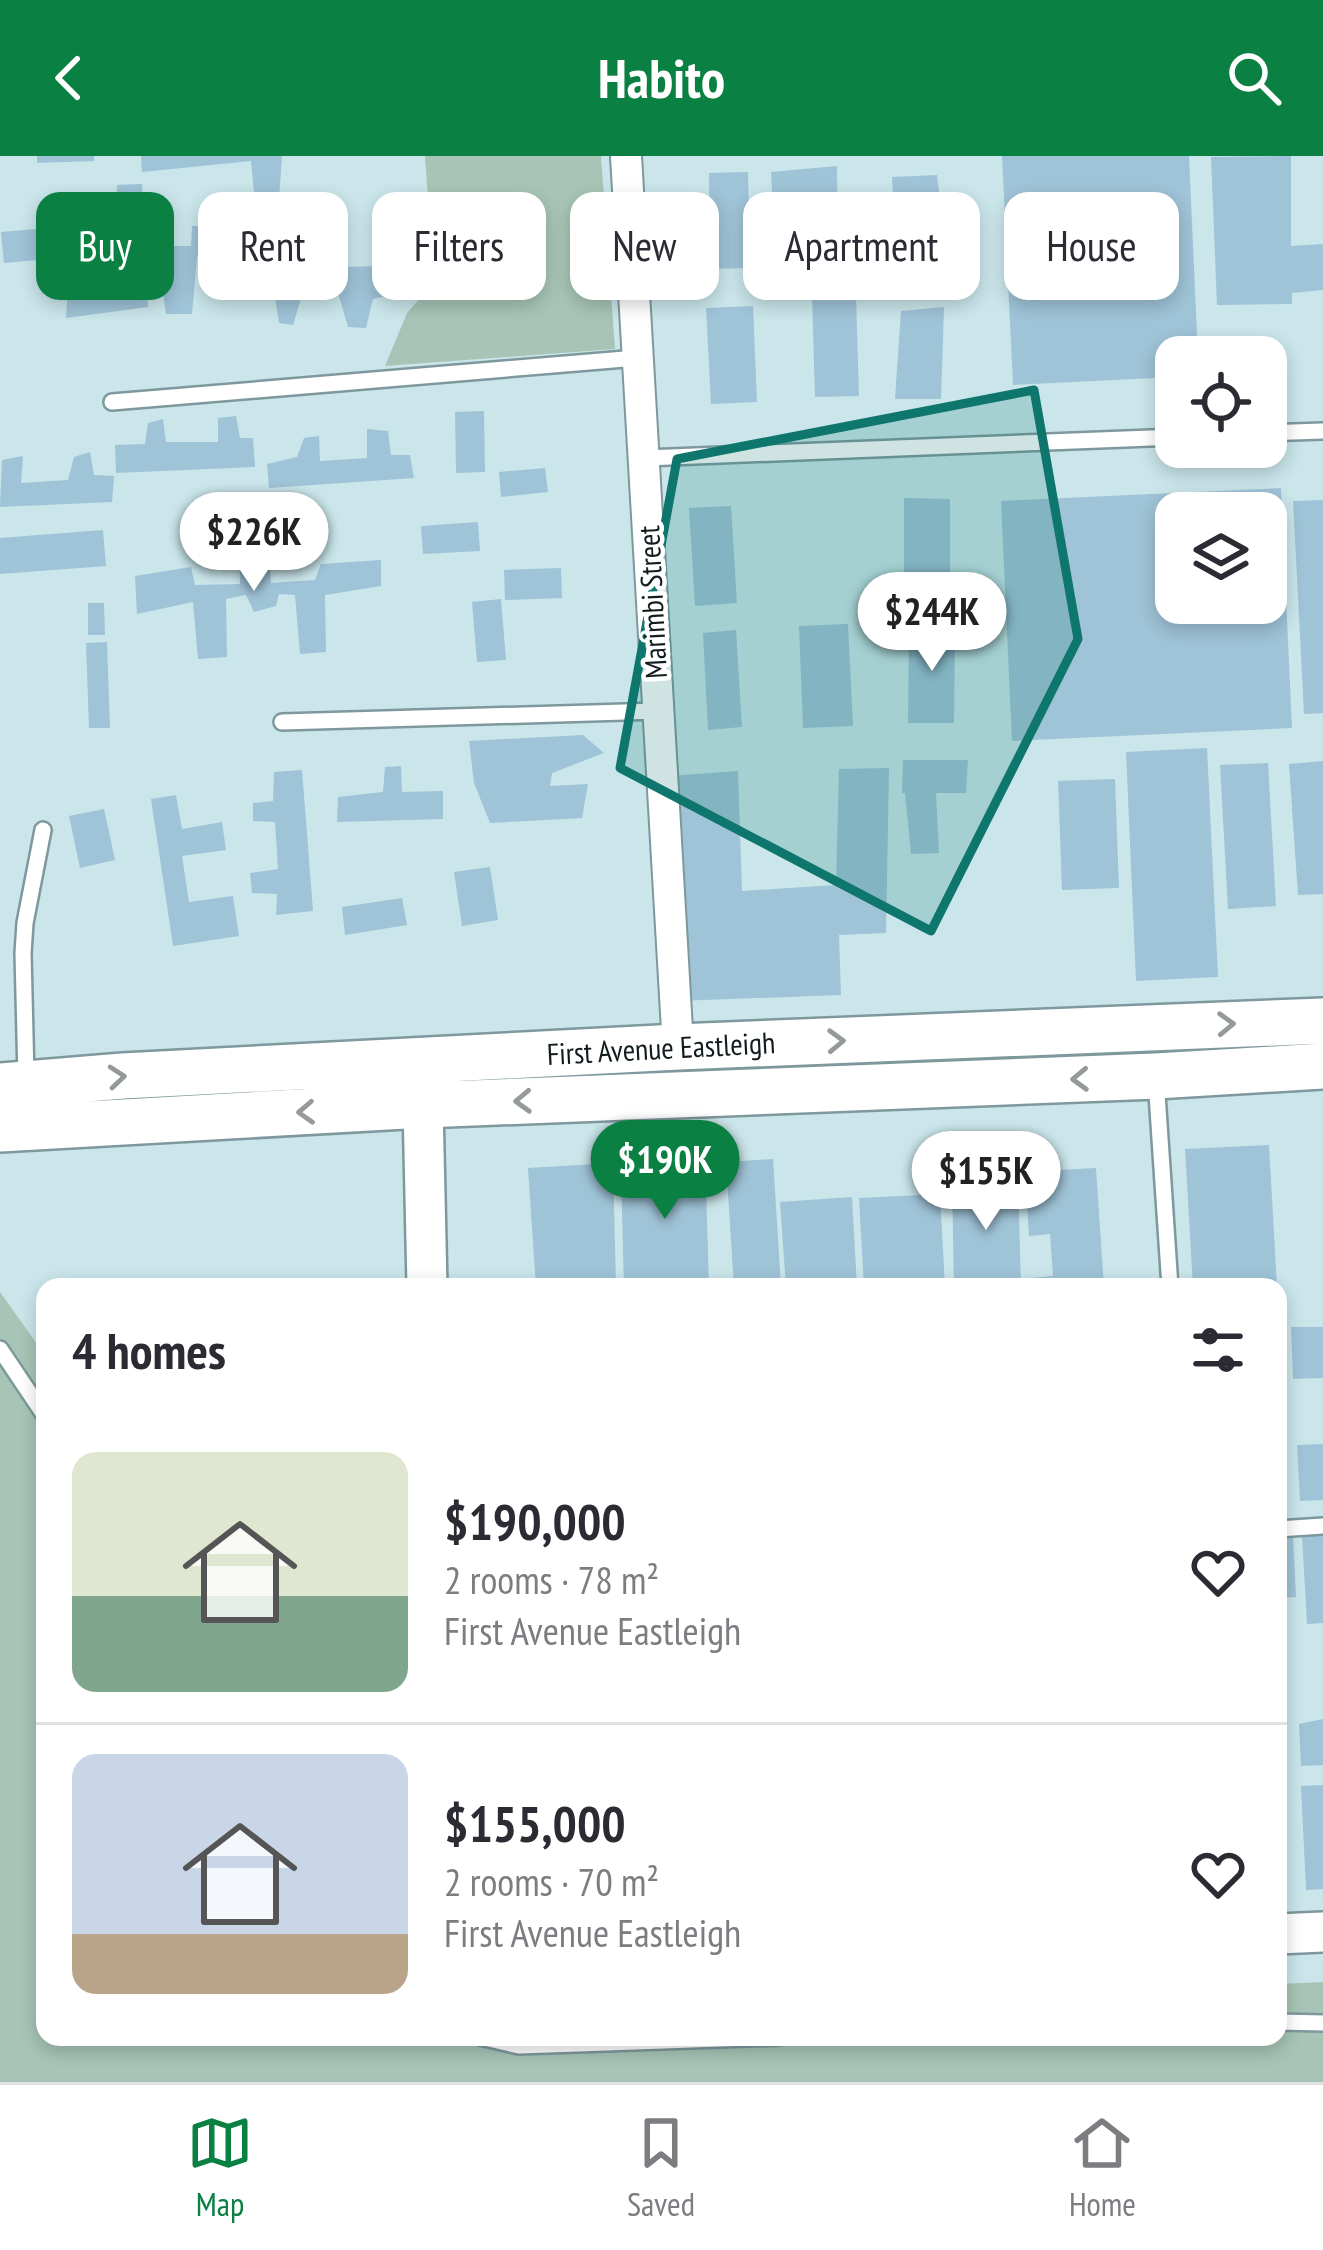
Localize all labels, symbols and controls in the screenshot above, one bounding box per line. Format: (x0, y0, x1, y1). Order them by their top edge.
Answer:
text: Habito (598, 43, 725, 113)
icon: back (36, 45, 102, 111)
icon: search (1221, 45, 1287, 111)
chip: Buy (36, 192, 174, 300)
chip: Rent (198, 192, 348, 300)
chip: Filters (372, 192, 546, 300)
chip: New (570, 192, 719, 300)
chip: Apartment (743, 192, 980, 300)
chip: House (1004, 192, 1179, 300)
map controls (1155, 336, 1287, 624)
button: locate (1155, 336, 1287, 468)
pin: $226K (170, 492, 338, 594)
button: layers (1155, 492, 1287, 624)
text: $226K (207, 505, 301, 556)
street label: Marimbi Street (628, 524, 675, 680)
pin: $244K (848, 572, 1016, 674)
text: $244K (885, 585, 979, 636)
one-way arrow (1217, 1011, 1236, 1037)
street label: First Avenue Eastleigh (546, 1022, 776, 1073)
one-way arrow (827, 1028, 846, 1054)
one-way arrow (108, 1065, 127, 1090)
one-way arrow (1070, 1066, 1089, 1092)
one-way arrow (513, 1088, 532, 1114)
one-way arrow (296, 1099, 315, 1125)
pin: $190K (581, 1120, 749, 1222)
pin: $155K (902, 1131, 1070, 1233)
text: $190K (618, 1133, 712, 1184)
text: $155K (939, 1144, 1033, 1195)
text: 4 homes (72, 1317, 226, 1383)
icon: filters (1185, 1317, 1251, 1383)
text: $190,000 (444, 1488, 626, 1554)
icon: home (168, 1500, 312, 1644)
icon: heart (1185, 1539, 1251, 1605)
text: 2 rooms · 78 m² (444, 1554, 659, 1605)
text: First Avenue Eastleigh (444, 1605, 741, 1656)
text: $155,000 (444, 1790, 626, 1856)
icon: home (168, 1802, 312, 1946)
icon: heart (1185, 1841, 1251, 1907)
text: 2 rooms · 70 m² (444, 1856, 659, 1907)
text: First Avenue Eastleigh (444, 1907, 741, 1958)
tab: Map (187, 2110, 253, 2225)
tab: Saved (627, 2110, 695, 2225)
tab: Home (1069, 2110, 1136, 2225)

